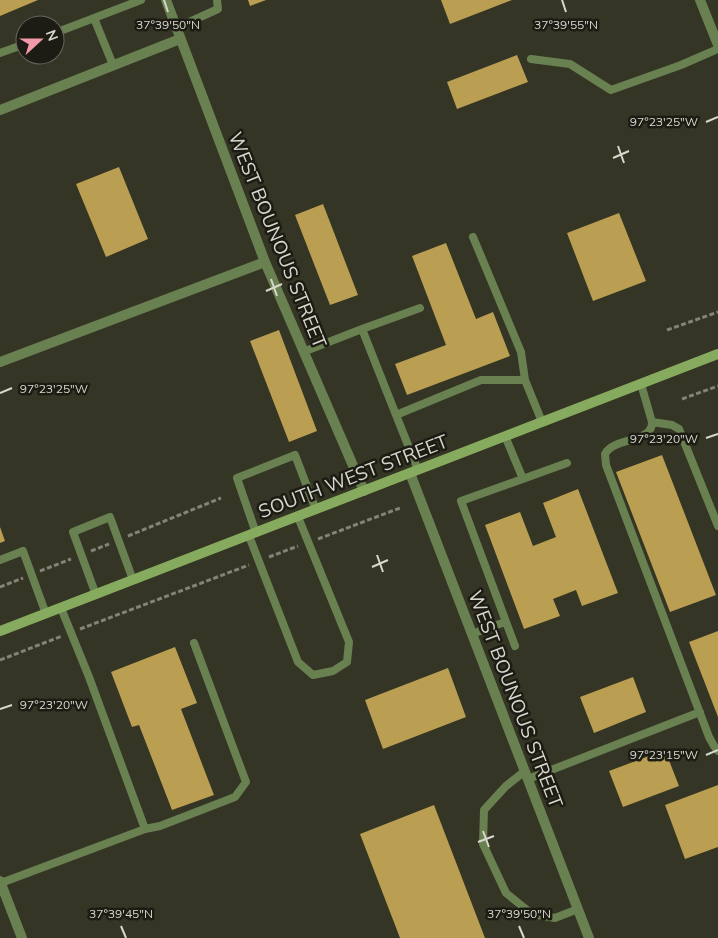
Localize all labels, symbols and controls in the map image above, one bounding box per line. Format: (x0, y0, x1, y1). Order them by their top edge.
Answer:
north arrow (15, 15, 65, 65)
text: 37°39'50"N (136, 17, 200, 32)
text: 37°39'55"N (534, 17, 598, 32)
text: N (42, 27, 62, 44)
text: 97°23'25"W (630, 114, 698, 129)
street label: WEST BOUNOUS STREET (224, 128, 333, 352)
text: 97°23'25"W (20, 381, 88, 396)
street label: SOUTH WEST STREET (255, 429, 452, 523)
text: 97°23'20"W (630, 431, 698, 446)
street label: WEST BOUNOUS STREET (463, 587, 569, 812)
text: 97°23'20"W (20, 697, 88, 712)
text: 97°23'15"W (630, 747, 698, 762)
text: 37°39'45"N (89, 906, 153, 921)
text: 37°39'50"N (487, 906, 551, 921)

